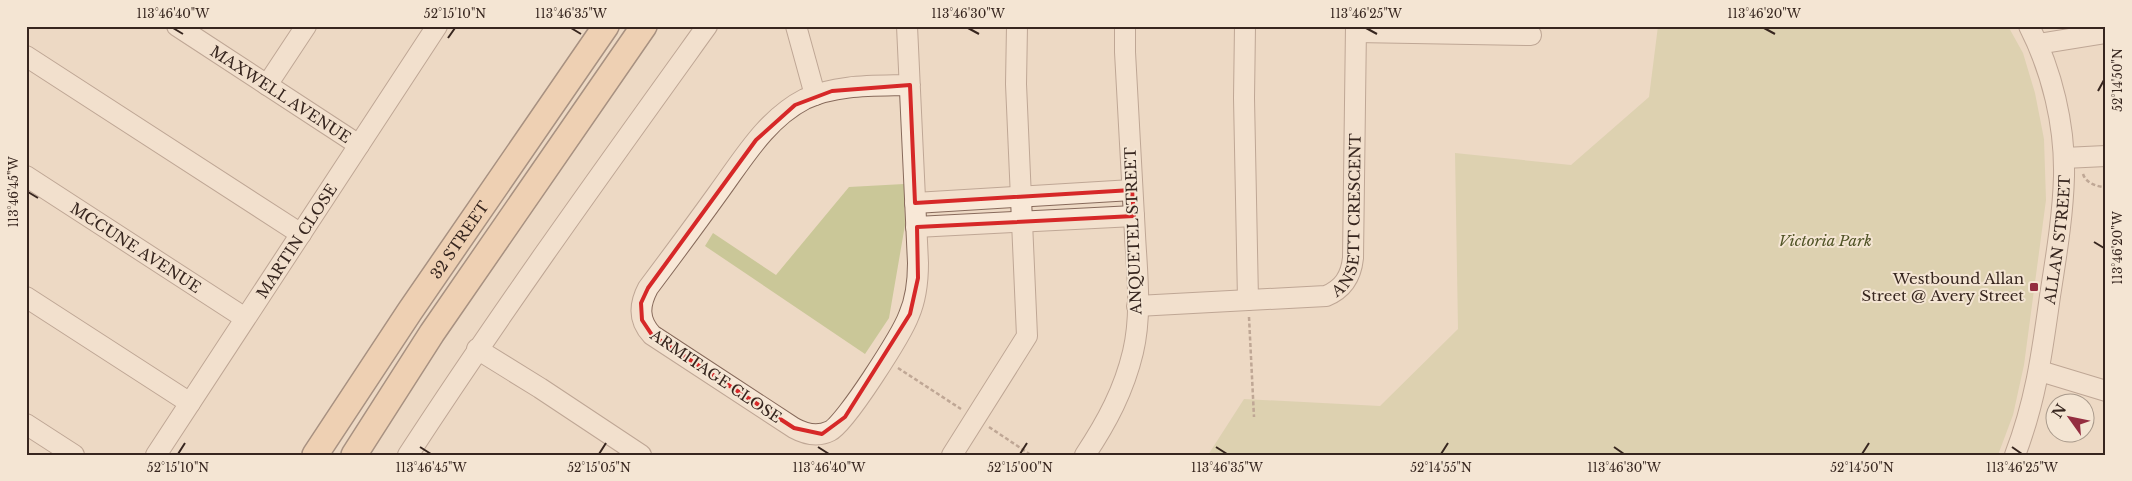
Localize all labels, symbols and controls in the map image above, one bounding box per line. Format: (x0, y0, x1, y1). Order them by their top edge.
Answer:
text: 113°46'40"W (137, 6, 210, 21)
text: 52°15'10"N (424, 6, 486, 21)
text: 113°46'35"W (535, 6, 608, 21)
text: 113°46'30"W (931, 6, 1006, 21)
text: 113°46'25"W (1330, 6, 1403, 21)
text: 113°46'20"W (1727, 6, 1802, 21)
street label: MAXWELL AVENUE (207, 41, 355, 147)
text: 52°14'50"N (2110, 48, 2125, 112)
street label: ANSETT CRESCENT (1326, 133, 1364, 301)
street label: ANQUETEL STREET (1121, 147, 1145, 316)
text: 113°46'45"W (6, 156, 21, 228)
street label: ALLAN STREET (2039, 175, 2074, 307)
street label: MARTIN CLOSE (252, 180, 341, 302)
street label: 32 STREET (426, 197, 492, 282)
street label: MCCUNE AVENUE (67, 198, 205, 297)
text: 113°46'20"W (2110, 210, 2125, 285)
park label: Victoria Park (1778, 231, 1872, 250)
place label: Westbound Allan Street @ Avery Street (1862, 269, 2024, 305)
marker: Westbound Allan Street @ Avery Street (2028, 281, 2040, 293)
street label: ARMITAGE CLOSE (646, 324, 785, 427)
north arrow (2044, 394, 2094, 444)
text: N (2048, 400, 2070, 421)
text: 52°15'10"N (147, 460, 209, 475)
text: 113°46'45"W (395, 460, 467, 475)
text: 52°15'05"N (567, 460, 631, 475)
text: 113°46'40"W (793, 460, 866, 475)
text: 52°15'00"N (987, 460, 1053, 475)
text: 113°46'35"W (1191, 460, 1264, 475)
text: 52°14'55"N (1410, 460, 1472, 475)
text: 113°46'30"W (1587, 460, 1662, 475)
text: 52°14'50"N (1830, 460, 1894, 475)
text: 113°46'25"W (1986, 460, 2059, 475)

